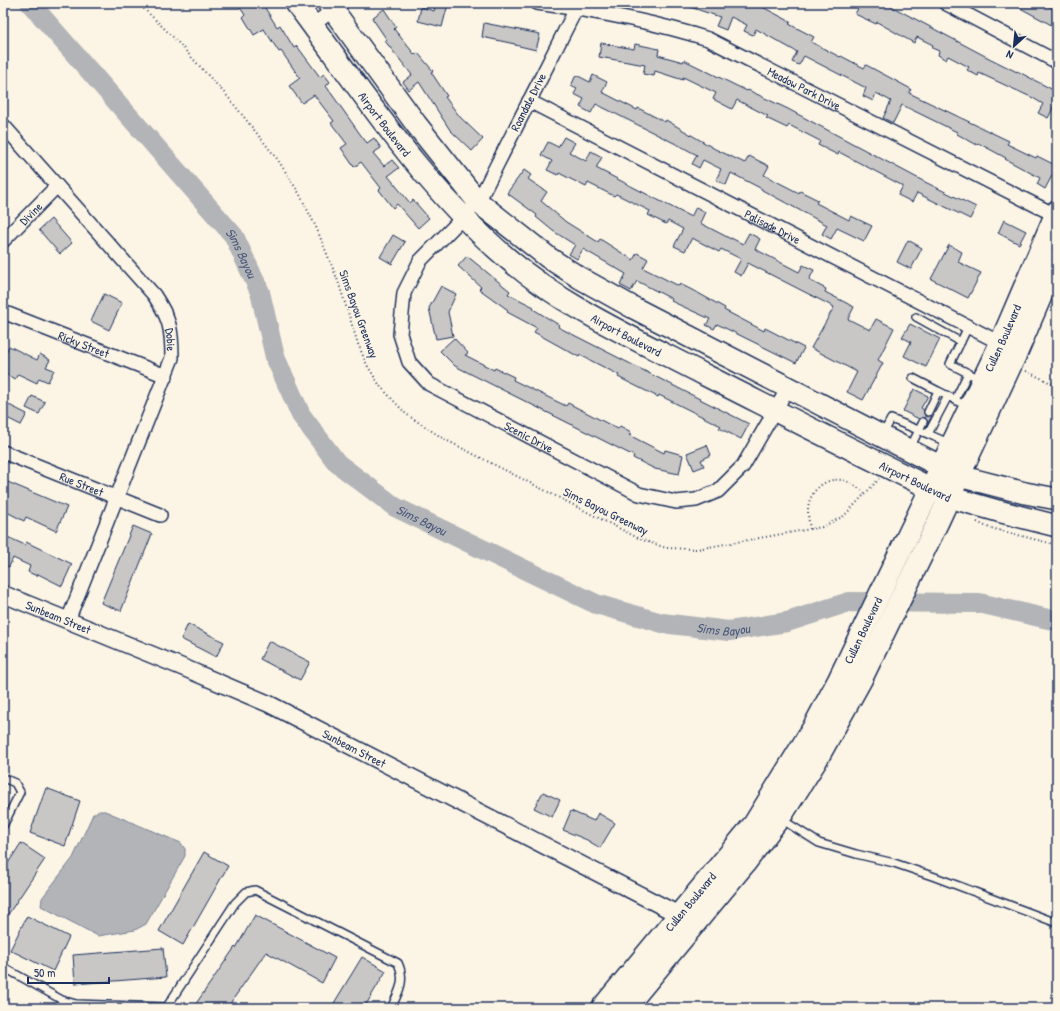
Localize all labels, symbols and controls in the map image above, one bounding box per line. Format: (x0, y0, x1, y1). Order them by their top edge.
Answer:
north arrow (994, 26, 1034, 66)
text: N (1004, 47, 1015, 62)
street label: Meadow Park Drive (765, 62, 844, 114)
street label: Roandale Drive (506, 70, 550, 134)
street label: Airport Boulevard (355, 88, 415, 160)
street label: Divine (15, 198, 46, 228)
street label: Palisade Drive (742, 205, 804, 248)
water label: Sims Bayou (222, 224, 262, 282)
street label: Sims Bayou Greenway (335, 268, 383, 360)
street label: Cullen Boulevard (980, 301, 1025, 374)
street label: Airport Boulevard (588, 309, 665, 360)
street label: Ricky Street (56, 326, 113, 362)
street label: Dobie (162, 327, 180, 352)
street label: Scenic Drive (502, 417, 557, 456)
street label: Airport Boulevard (877, 456, 954, 505)
street label: Rue Street (57, 467, 107, 500)
street label: Sims Bayou Greenway (561, 483, 651, 539)
water label: Sims Bayou (394, 500, 451, 540)
street label: Cullen Boulevard (839, 594, 886, 666)
street label: Sunbeam Street (23, 596, 95, 638)
water label: Sims Bayou (696, 618, 753, 640)
street label: Sunbeam Street (320, 725, 390, 772)
street label: Cullen Boulevard (660, 868, 720, 935)
scale bar (28, 959, 109, 985)
text: 50 m (34, 964, 55, 981)

